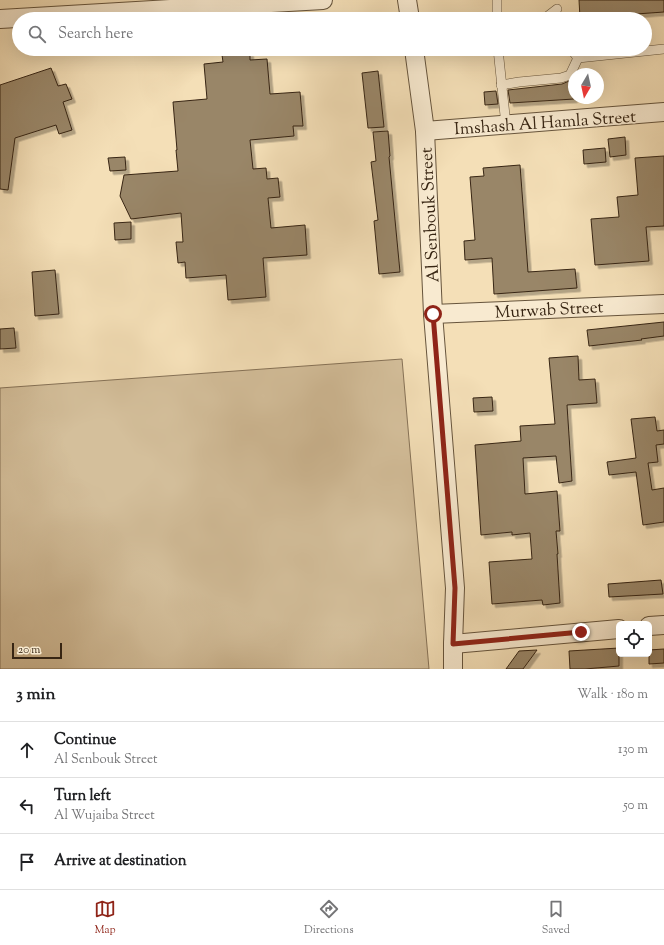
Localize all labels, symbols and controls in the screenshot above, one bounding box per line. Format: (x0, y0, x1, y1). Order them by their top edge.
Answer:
search box (12, 12, 652, 56)
icon: search (26, 23, 48, 45)
text: Search here (58, 24, 133, 45)
north arrow (568, 68, 604, 104)
street label: Imshash Al Hamla Street (454, 106, 637, 142)
street label: Al Senbouk Street (415, 147, 447, 283)
street label: Murwab Street (494, 296, 604, 326)
route start (424, 305, 442, 323)
map controls (616, 621, 652, 657)
button: locate (616, 621, 652, 657)
route end (572, 623, 590, 641)
scale bar (12, 641, 62, 660)
text: 20 m (18, 642, 40, 658)
text: 3 min (16, 683, 55, 707)
text: Walk · 180 m (577, 686, 648, 704)
text: Continue (54, 730, 116, 751)
icon: ahead (16, 739, 38, 761)
text: 130 m (618, 741, 648, 759)
text: Al Senbouk Street (54, 751, 157, 769)
text: Turn left (54, 786, 111, 807)
icon: left (16, 795, 38, 817)
text: 50 m (623, 797, 648, 815)
text: Al Wujaiba Street (54, 807, 155, 825)
icon: arrive (16, 851, 38, 873)
text: Arrive at destination (54, 851, 187, 872)
tab: Map (94, 898, 116, 938)
tab: Directions (304, 898, 354, 938)
tab: Saved (542, 898, 570, 938)

